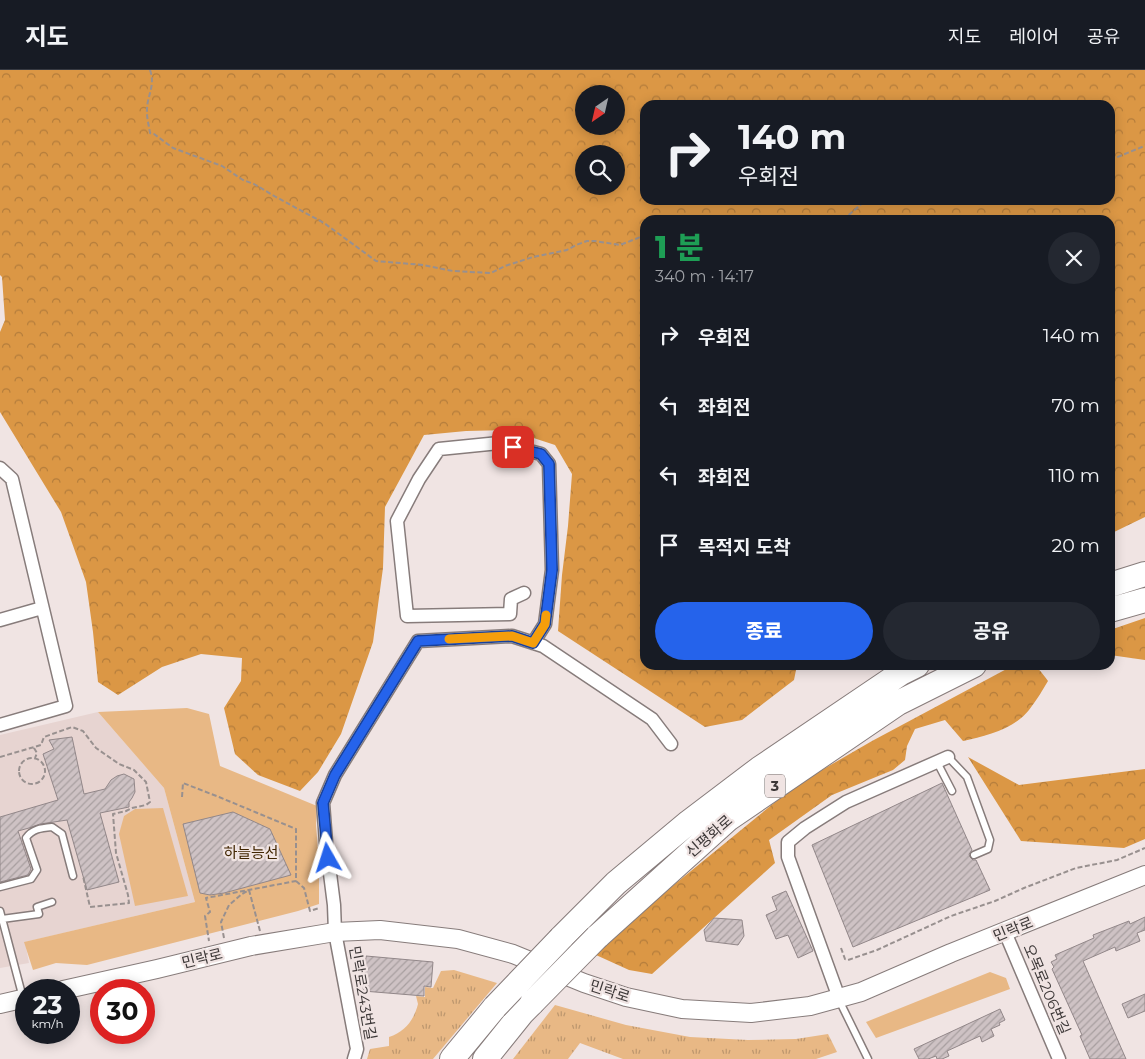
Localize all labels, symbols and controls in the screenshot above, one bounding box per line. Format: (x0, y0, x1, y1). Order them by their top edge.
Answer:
text: 지도 (25, 22, 69, 51)
text: 지도 (948, 26, 981, 48)
text: 레이어 (1009, 26, 1059, 48)
text: 공유 (1087, 26, 1120, 48)
north arrow (575, 85, 625, 135)
map controls (575, 85, 625, 195)
text: 140 m (738, 115, 846, 158)
icon: right (655, 120, 720, 185)
button: search (575, 145, 625, 195)
text: 우회전 (738, 163, 799, 190)
text: 1 분 (655, 229, 703, 266)
button: close (1048, 232, 1100, 284)
text: 340 m · 14:17 (655, 267, 754, 286)
icon: right (655, 321, 683, 349)
text: 140 m (1043, 324, 1100, 347)
text: 우회전 (698, 326, 750, 349)
icon: left (655, 391, 683, 419)
text: 70 m (1051, 394, 1100, 417)
text: 좌회전 (698, 396, 750, 419)
pin (492, 426, 534, 468)
icon: arrive (499, 433, 527, 461)
icon: left (655, 461, 683, 489)
text: 110 m (1049, 464, 1100, 487)
text: 좌회전 (698, 466, 750, 489)
icon: arrive (655, 531, 683, 559)
text: 20 m (1052, 534, 1100, 557)
text: 목적지 도착 (698, 536, 791, 559)
button: 종료 (655, 602, 873, 660)
button: 공유 (883, 602, 1100, 660)
road number: 3 (765, 774, 785, 798)
street label: 신평화로 (682, 811, 736, 861)
position arrow (301, 831, 353, 883)
park label: 하늘능선 (223, 843, 279, 862)
street label: 민락로 (990, 912, 1036, 946)
street label: 오목로206번길 (1019, 941, 1075, 1037)
street label: 민락로 (180, 944, 224, 972)
street label: 민락로243번길 (345, 944, 381, 1042)
street label: 민락로 (587, 976, 633, 1006)
speed limit sign: 30 (90, 979, 155, 1044)
text: 23 (33, 990, 62, 1020)
text: km/h (31, 1016, 64, 1031)

